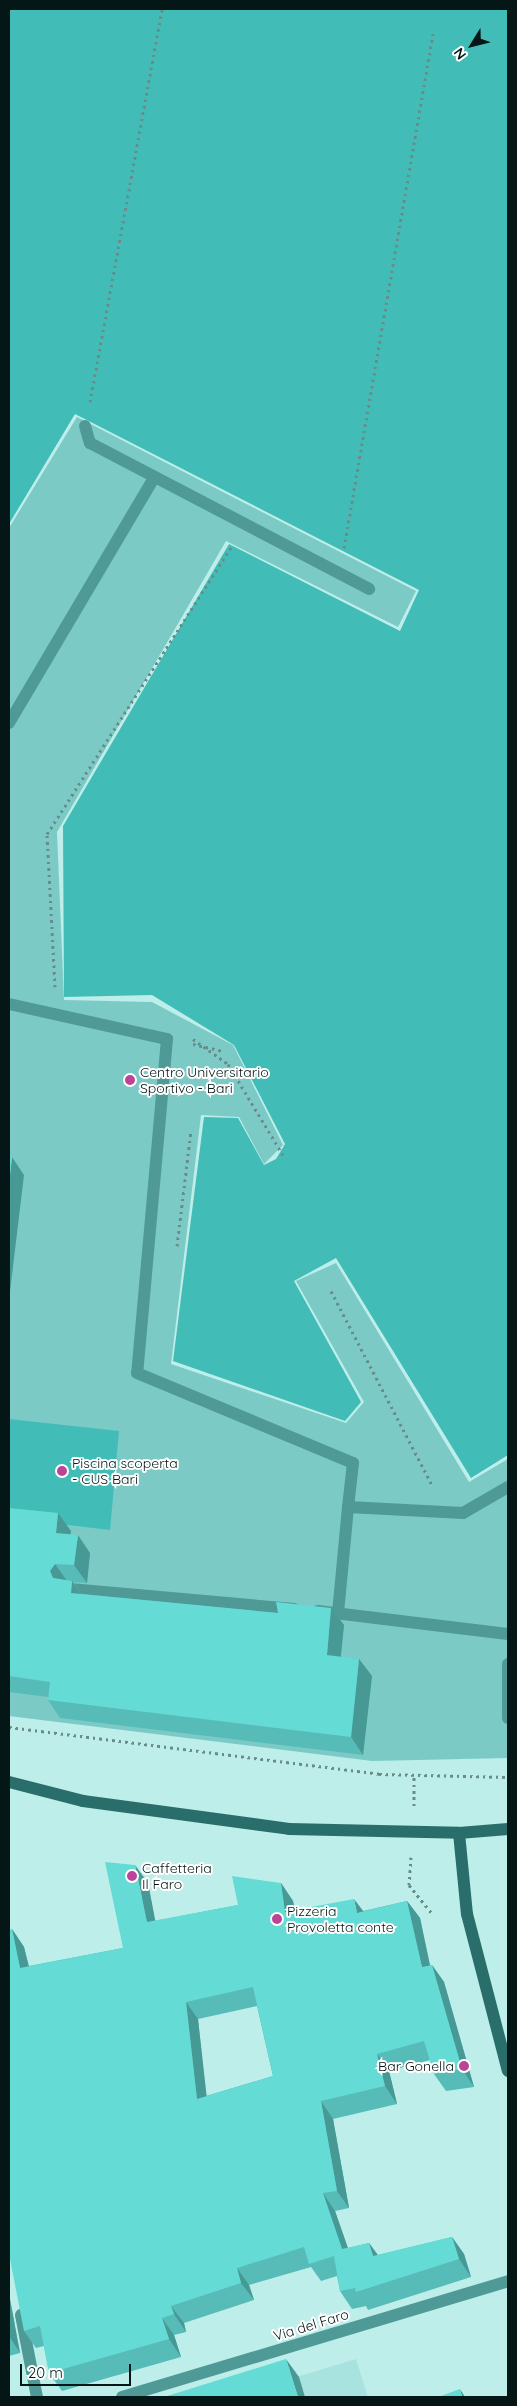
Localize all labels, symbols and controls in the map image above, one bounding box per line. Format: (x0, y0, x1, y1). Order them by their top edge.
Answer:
north arrow (447, 20, 497, 70)
text: N (450, 44, 470, 63)
place label: Centro Universitario Sportivo - Bari (140, 1064, 269, 1096)
marker: Centro Universitario Sportivo - Bari (124, 1074, 136, 1086)
place label: Piscina scoperta - CUS Bari (72, 1455, 178, 1488)
marker: Piscina scoperta - CUS Bari (56, 1465, 68, 1477)
place label: Caffetteria Il Faro (142, 1860, 212, 1892)
marker: Caffetteria Il Faro (126, 1870, 138, 1882)
place label: Pizzeria Provoletta conte (287, 1903, 394, 1935)
marker: Pizzeria Provoletta conte (271, 1913, 283, 1925)
place label: Bar Gonella (378, 2058, 454, 2074)
marker: Bar Gonella (458, 2060, 470, 2072)
street label: Via del Faro (271, 2306, 351, 2344)
scale bar (22, 2354, 134, 2386)
text: 20 m (28, 2363, 63, 2382)

